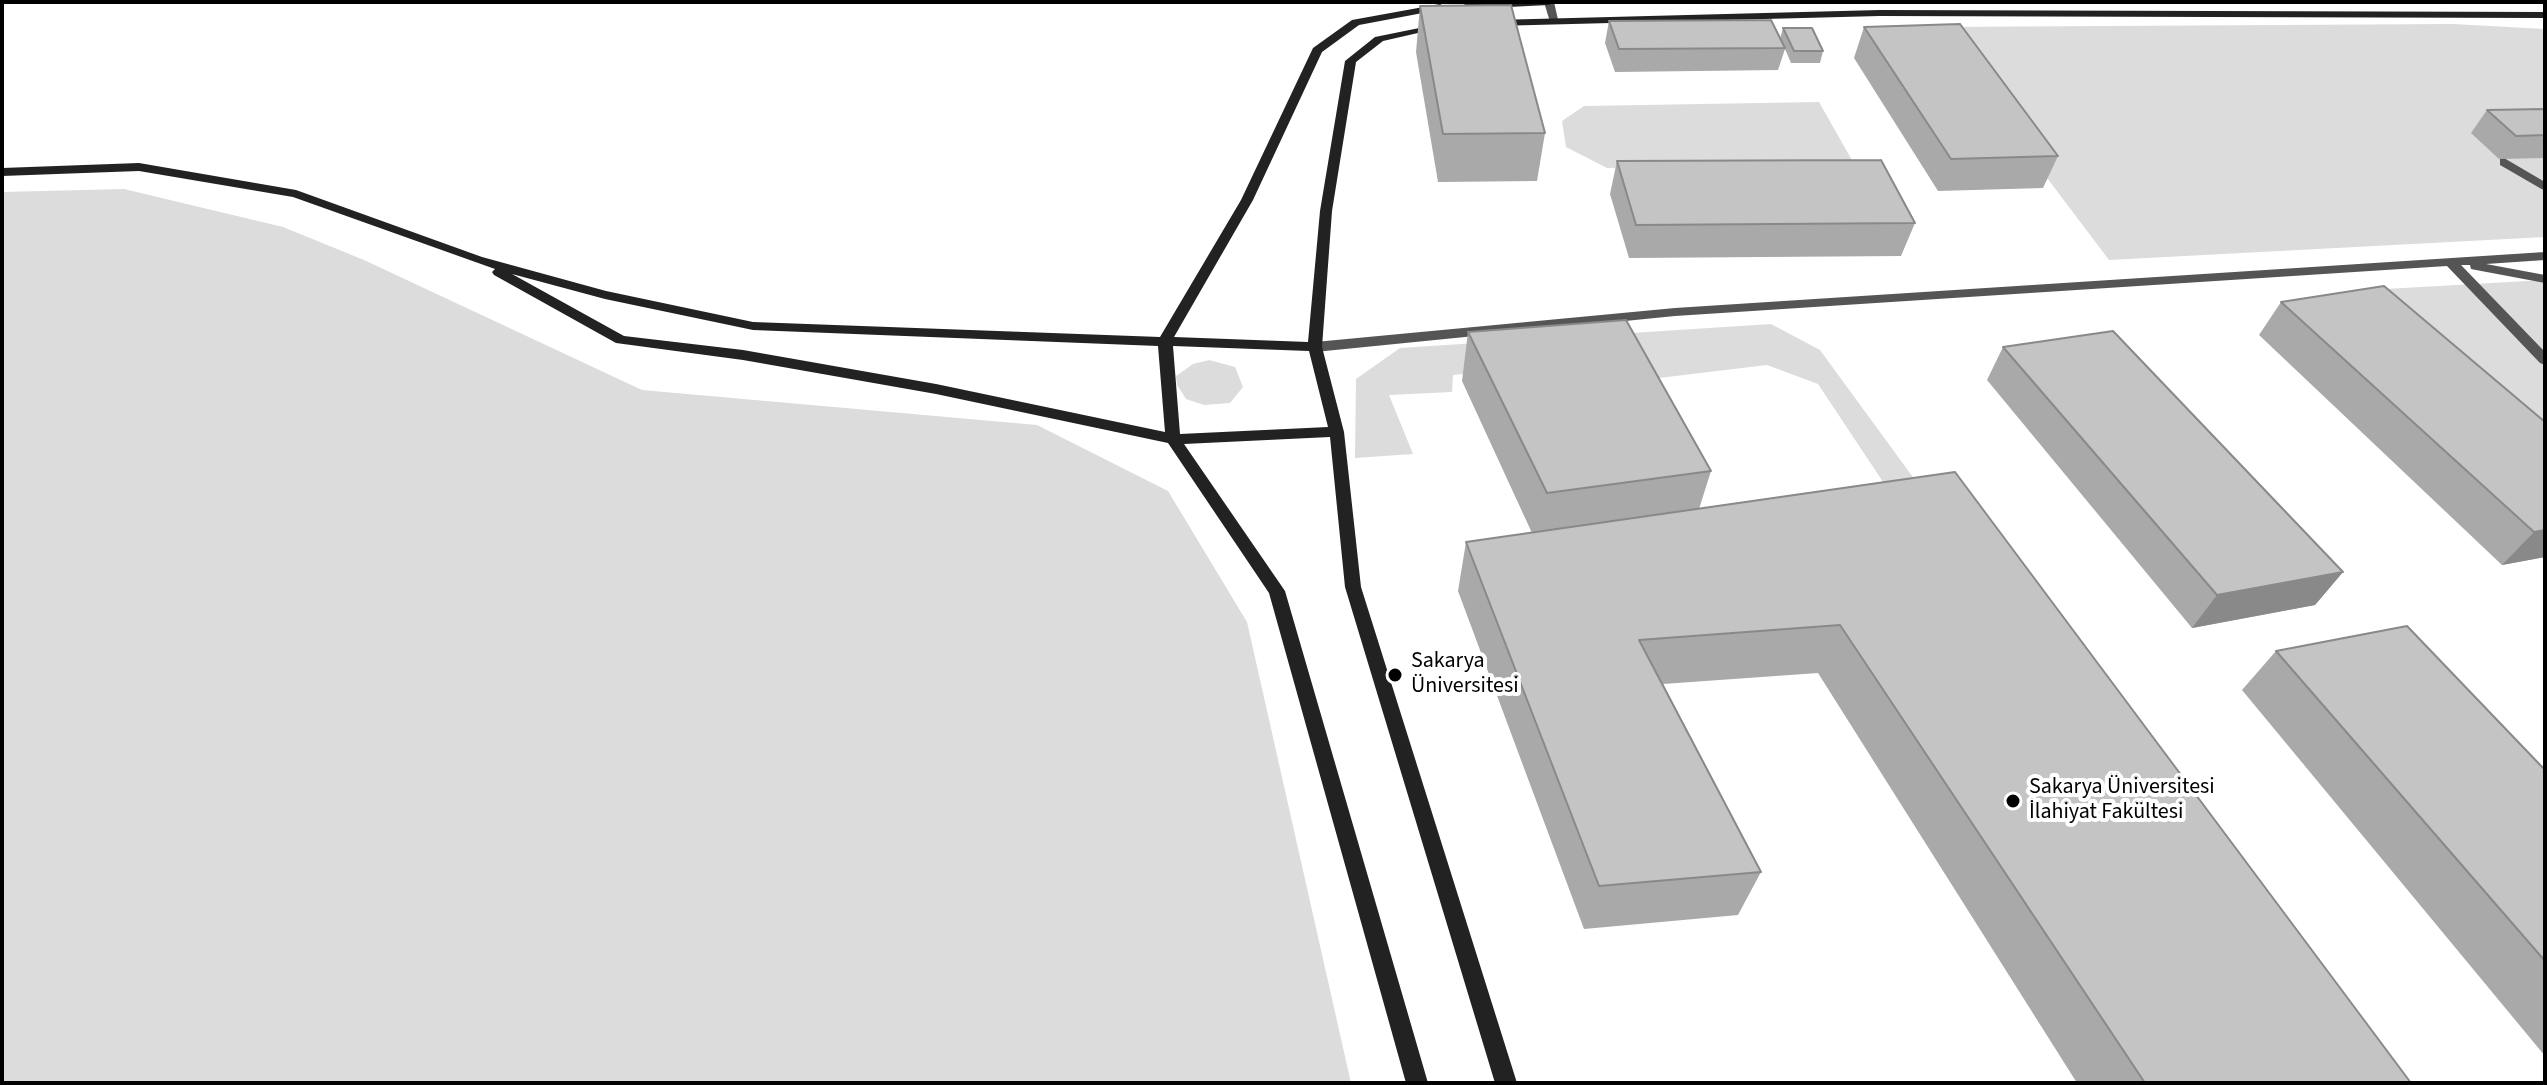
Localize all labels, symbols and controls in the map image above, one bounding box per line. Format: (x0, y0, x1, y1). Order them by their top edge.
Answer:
place label: Sakarya Üniversitesi (1411, 649, 1519, 700)
marker: Sakarya Üniversitesi (1386, 666, 1404, 684)
place label: Sakarya Üniversitesi İlahiyat Fakültesi (2029, 775, 2215, 826)
marker: Sakarya Üniversitesi İlahiyat Fakültesi (2004, 792, 2022, 810)

